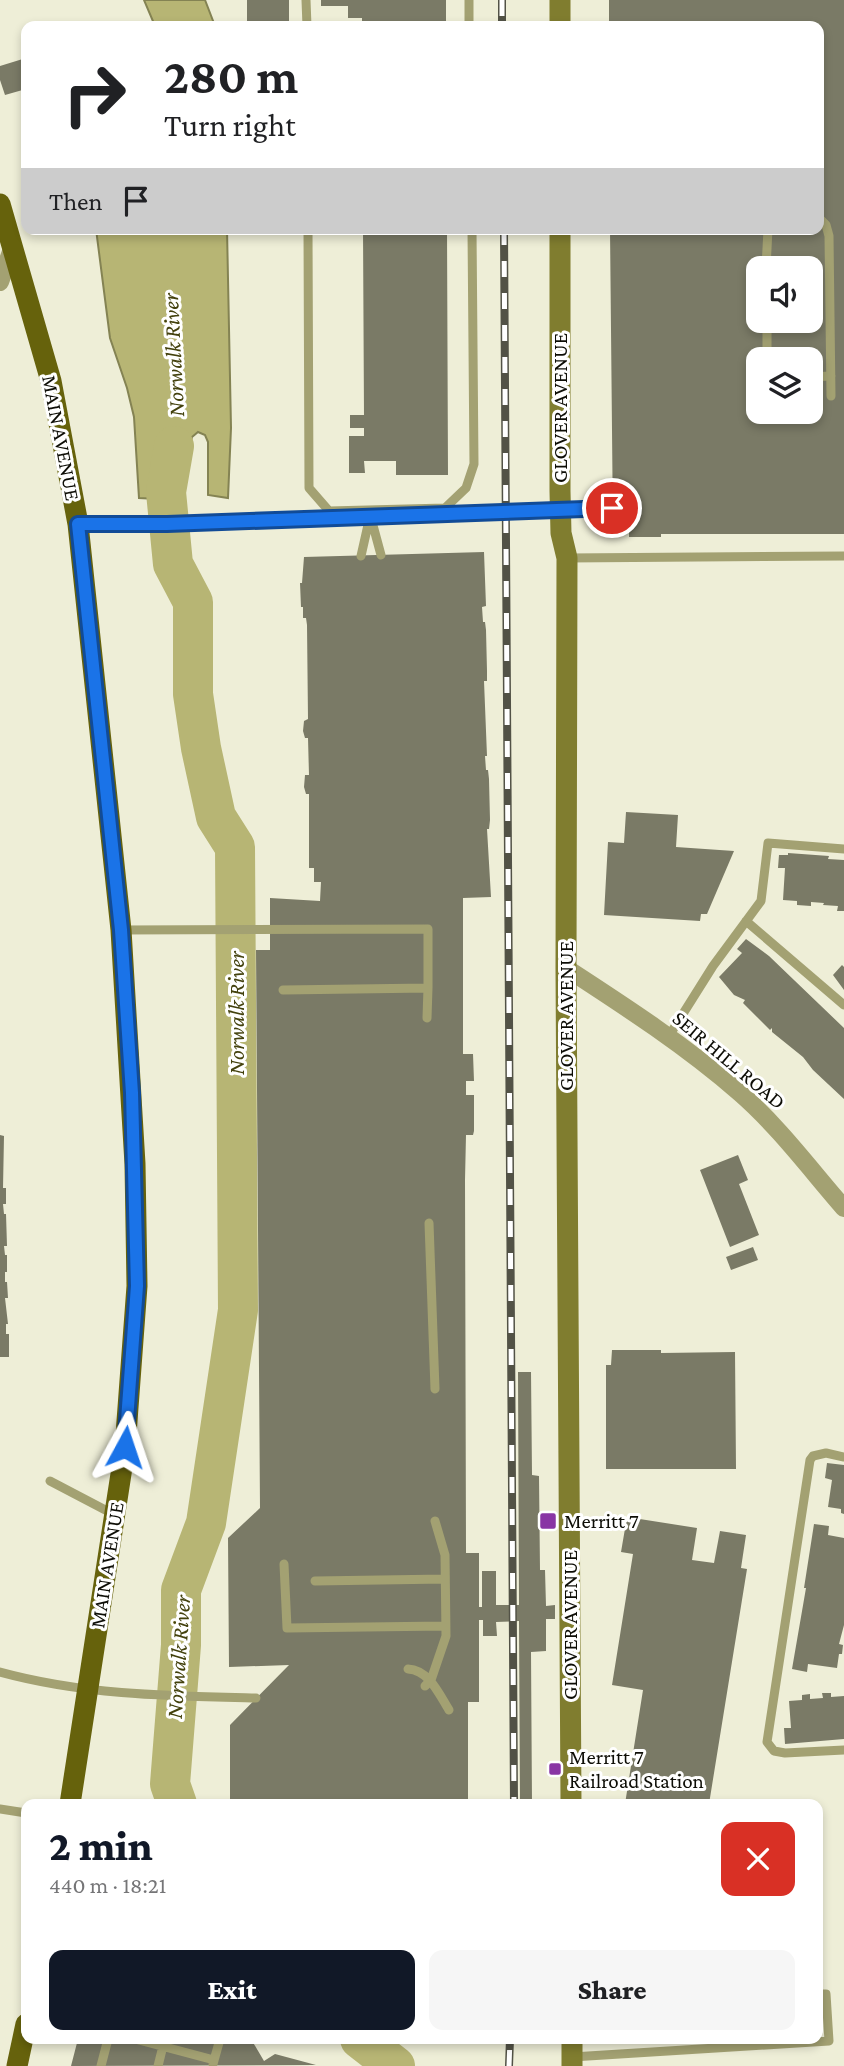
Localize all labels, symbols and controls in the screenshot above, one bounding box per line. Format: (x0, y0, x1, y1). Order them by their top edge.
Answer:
icon: right (49, 49, 140, 140)
text: 280 m (164, 49, 298, 104)
text: Turn right (164, 107, 296, 143)
icon: arrive (117, 182, 155, 220)
text: Then (49, 187, 103, 216)
map controls (746, 256, 823, 424)
button: sound (746, 256, 823, 333)
water label: Norwalk River (157, 292, 189, 417)
street label: GLOVER AVENUE (548, 333, 572, 483)
button: layers (746, 347, 823, 424)
street label: MAIN AVENUE (37, 373, 85, 503)
pin (582, 478, 642, 538)
icon: arrive (593, 489, 631, 527)
street label: GLOVER AVENUE (554, 941, 578, 1091)
water label: Norwalk River (223, 950, 249, 1075)
street label: SEIR HILL ROAD (668, 1006, 790, 1114)
position arrow (88, 1410, 162, 1484)
street label: MAIN AVENUE (85, 1500, 129, 1630)
place label: Merritt 7 (564, 1509, 639, 1533)
marker: Merritt 7 (538, 1511, 558, 1531)
street label: GLOVER AVENUE (558, 1550, 582, 1700)
water label: Norwalk River (161, 1593, 195, 1720)
place label: Merritt 7 Railroad Station (569, 1745, 704, 1793)
marker: Merritt 7 Railroad Station (547, 1761, 563, 1777)
text: 2 min (49, 1822, 153, 1869)
button: close (721, 1822, 795, 1896)
text: 440 m · 18:21 (49, 1872, 166, 1898)
button: Exit (49, 1950, 415, 2030)
button: Share (429, 1950, 795, 2030)

